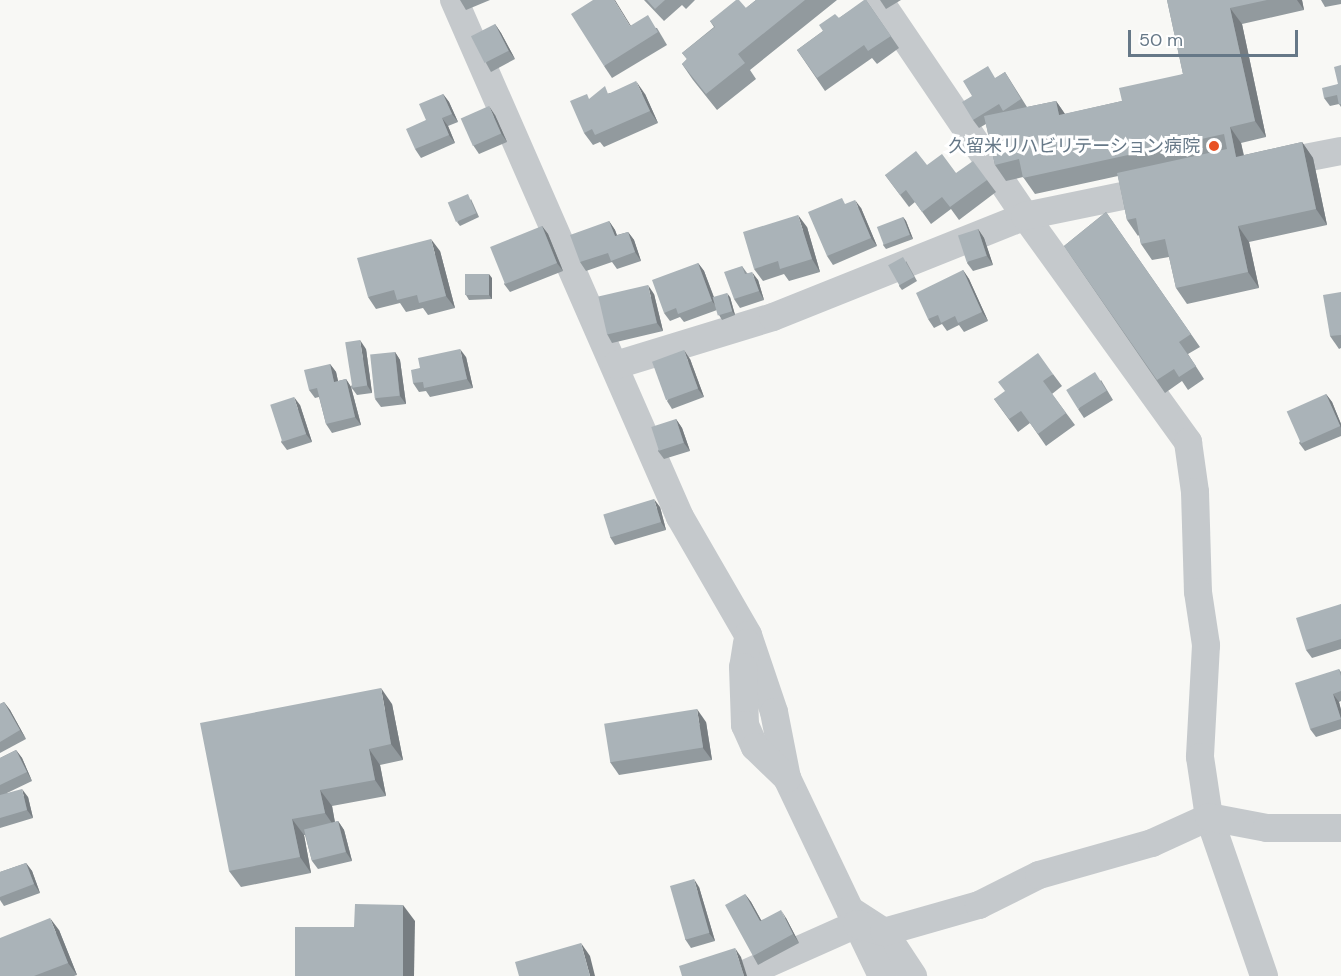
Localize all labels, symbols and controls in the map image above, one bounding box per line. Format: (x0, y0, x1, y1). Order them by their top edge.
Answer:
scale bar (1131, 18, 1300, 56)
text: 50 m (1139, 28, 1183, 52)
place label: 久留米リハビリテーション病院 (948, 135, 1200, 157)
marker: 久留米リハビリテーション病院 (1205, 137, 1223, 155)

